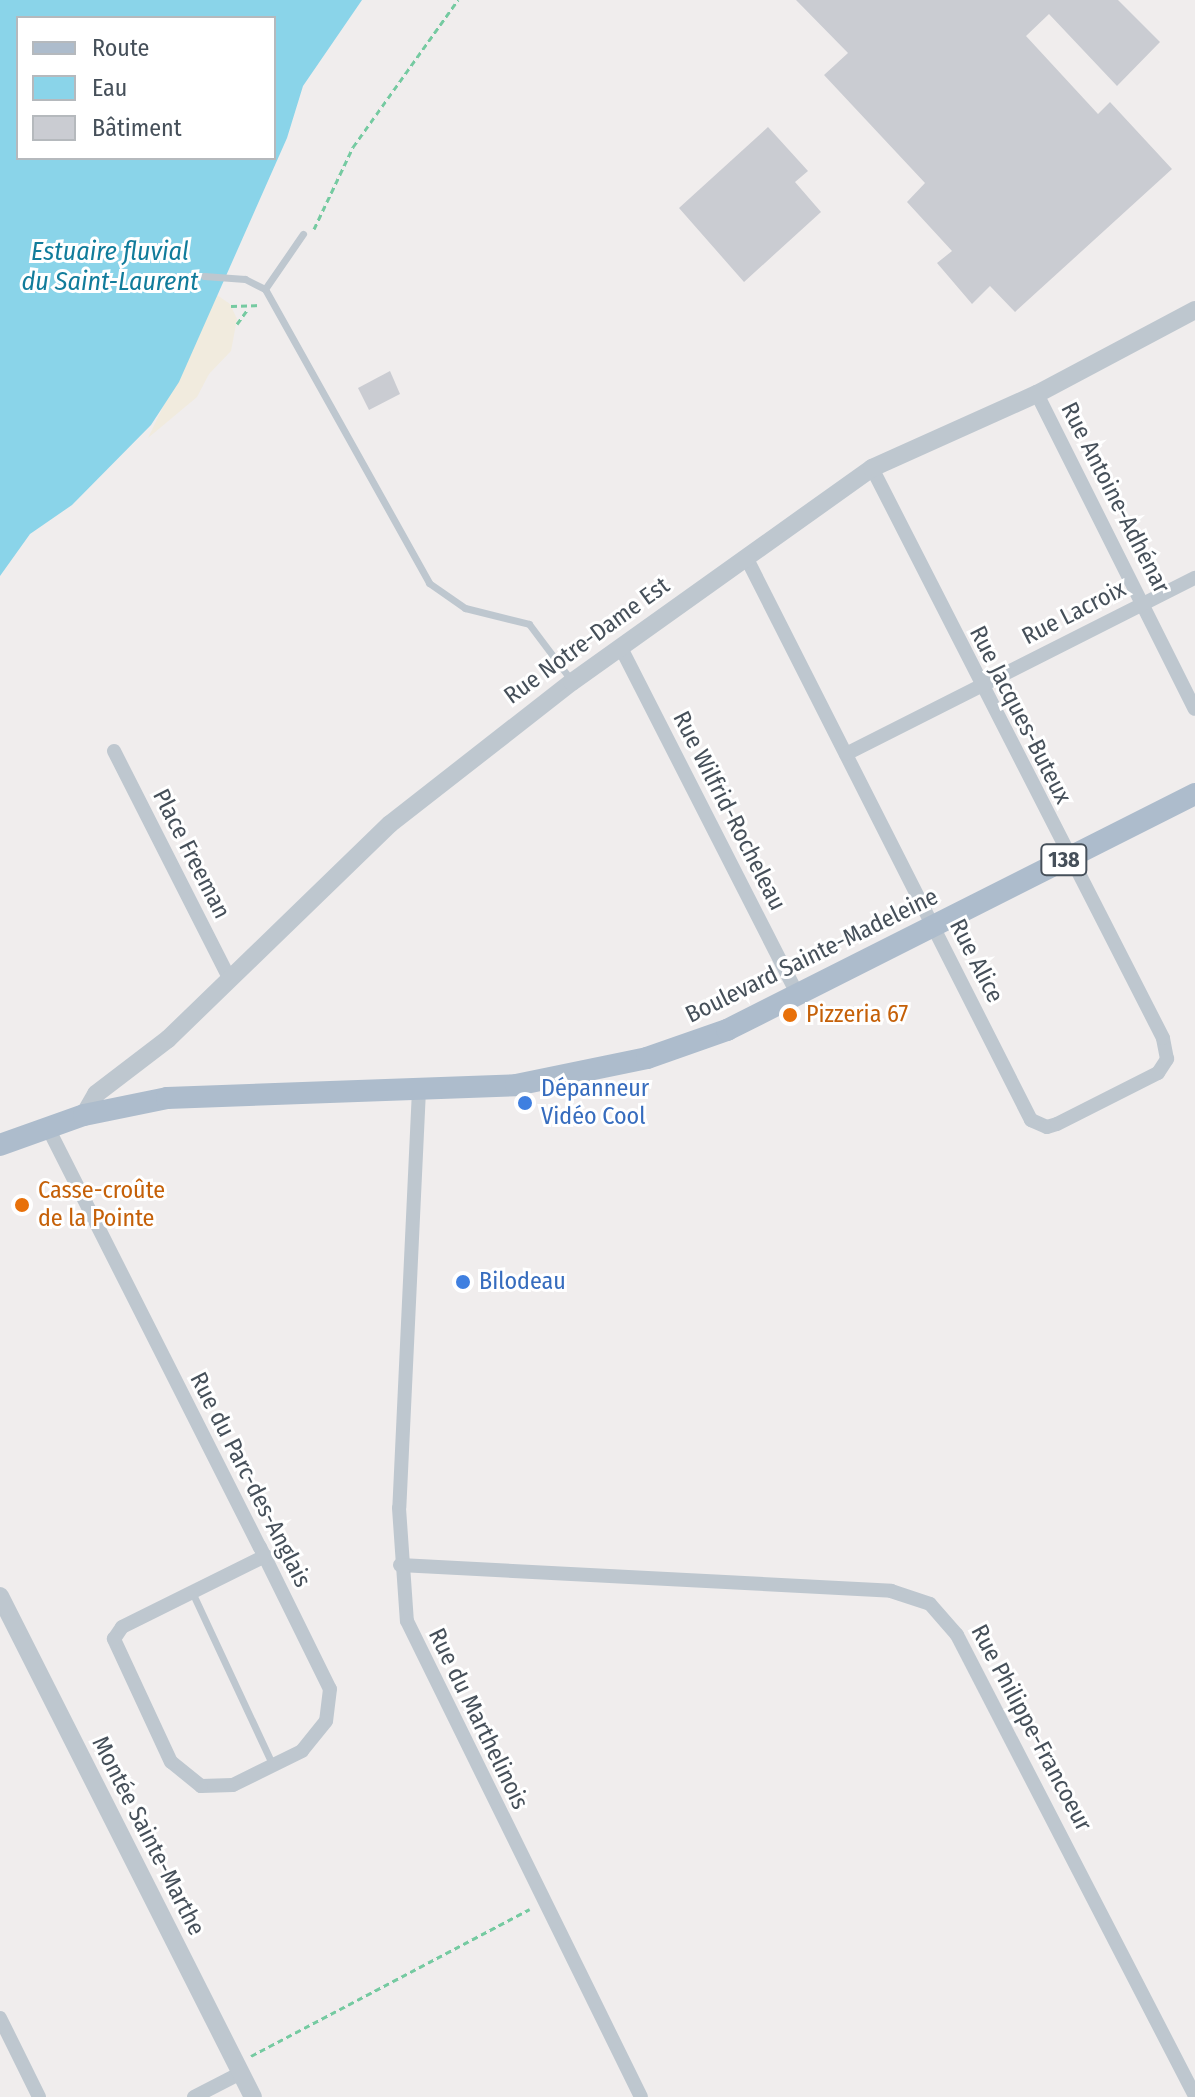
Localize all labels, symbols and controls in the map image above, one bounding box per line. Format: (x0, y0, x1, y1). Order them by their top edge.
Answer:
legend (16, 16, 276, 160)
text: Route (92, 34, 149, 62)
text: Eau (92, 74, 127, 102)
text: Bâtiment (92, 114, 182, 142)
water label: Estuaire fluvial du Saint-Laurent (22, 236, 198, 298)
street label: Rue Antoine-Adhénar (1054, 398, 1176, 598)
street label: Rue Notre-Dame Est (499, 571, 675, 711)
street label: Rue Lacroix (1017, 575, 1131, 651)
street label: Rue Jacques-Buteux (963, 621, 1077, 809)
street label: Rue Wilfrid-Rocheleau (666, 707, 792, 915)
street label: Place Freeman (146, 784, 236, 924)
road number: 138 (1040, 842, 1088, 878)
street label: Boulevard Sainte-Madeleine (681, 882, 943, 1030)
street label: Rue Alice (943, 914, 1009, 1008)
place label: Pizzeria 67 (806, 1001, 908, 1029)
marker: Pizzeria 67 (781, 1006, 799, 1024)
place label: Dépanneur Vidéo Cool (541, 1075, 649, 1131)
marker: Dépanneur Vidéo Cool (516, 1094, 534, 1112)
place label: Casse-croûte de la Pointe (38, 1177, 165, 1233)
marker: Casse-croûte de la Pointe (13, 1196, 31, 1214)
place label: Bilodeau (479, 1268, 566, 1296)
marker: Bilodeau (454, 1273, 472, 1291)
street label: Rue du Parc-des-Anglais (183, 1368, 317, 1592)
street label: Rue Philippe-Francoeur (964, 1620, 1098, 1836)
street label: Rue du Marthelinois (422, 1624, 534, 1814)
street label: Montée Sainte-Marthe (85, 1732, 211, 1940)

